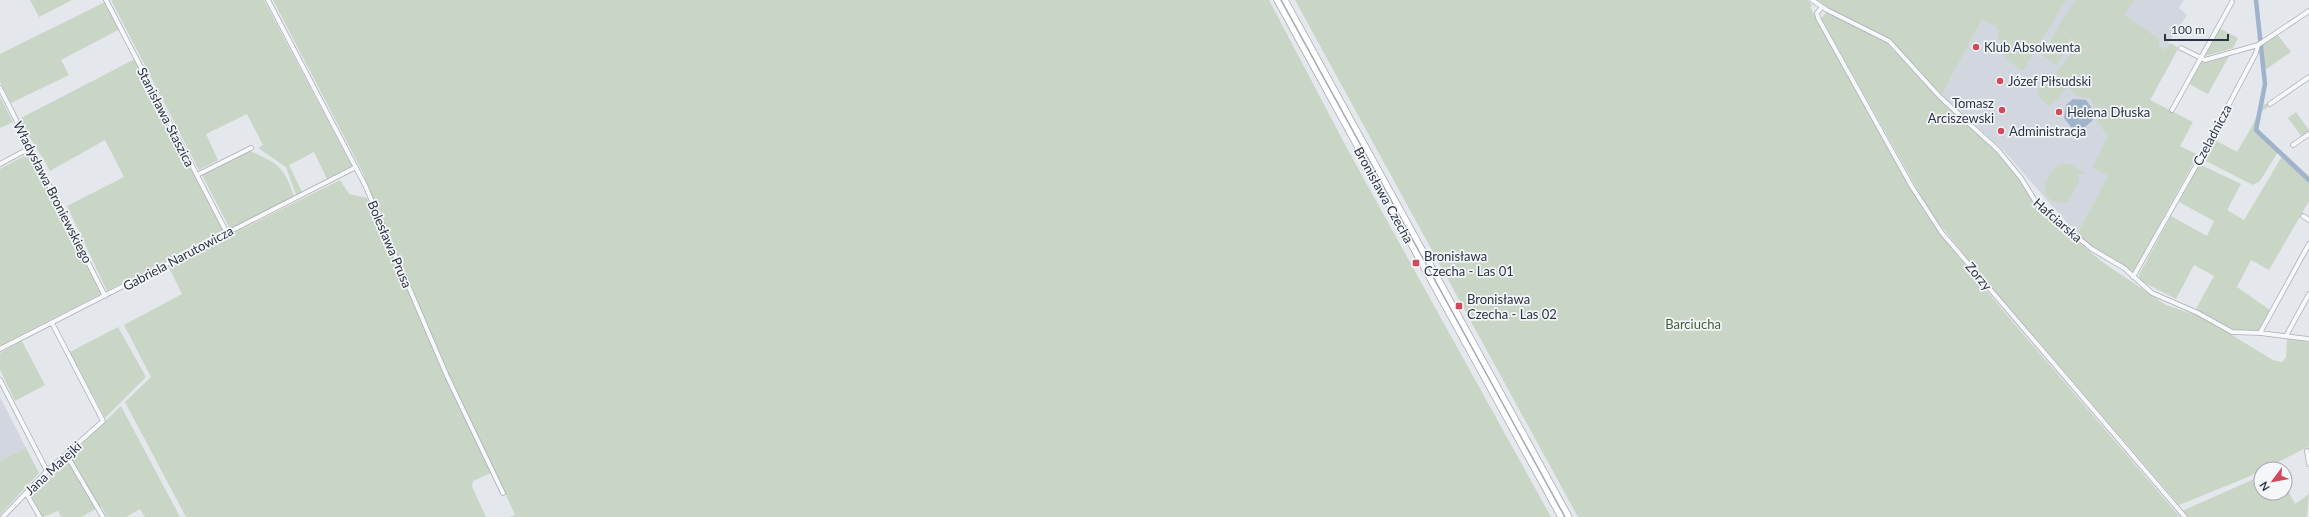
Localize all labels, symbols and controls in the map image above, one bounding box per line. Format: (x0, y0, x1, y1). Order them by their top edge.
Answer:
scale bar (2165, 16, 2228, 42)
text: 100 m (2171, 22, 2205, 37)
place label: Klub Absolwenta (1984, 39, 2081, 55)
marker: Klub Absolwenta (1971, 42, 1981, 52)
street label: Stanisława Staszica (134, 65, 198, 169)
place label: Józef Piłsudski (2008, 73, 2091, 89)
marker: Józef Piłsudski (1995, 76, 2005, 86)
place label: Tomasz Arciszewski (1928, 95, 1994, 126)
street label: Czeladnicza (2189, 102, 2235, 168)
place label: Helena Dłuska (2067, 104, 2150, 120)
marker: Tomasz Arciszewski (1997, 105, 2007, 115)
marker: Helena Dłuska (2054, 107, 2064, 117)
street label: Władysława Broniewskiego (10, 118, 96, 266)
place label: Administracja (2009, 123, 2086, 139)
marker: Administracja (1996, 126, 2006, 136)
street label: Bronisława Czecha (1351, 144, 1417, 246)
street label: Hafciarska (2030, 194, 2086, 246)
street label: Bolesława Prusa (364, 198, 416, 290)
street label: Gabriela Narutowicza (120, 222, 236, 294)
place label: Bronisława Czecha - Las 01 (1424, 248, 1514, 279)
marker: Bronisława Czecha - Las 01 (1411, 258, 1421, 268)
street label: Zorzy (1963, 259, 1996, 294)
place label: Bronisława Czecha - Las 02 (1467, 291, 1557, 322)
marker: Bronisława Czecha - Las 02 (1454, 301, 1464, 311)
park label: Barciucha (1665, 316, 1721, 332)
street label: Jana Matejki (21, 438, 85, 498)
north arrow (2253, 461, 2293, 501)
text: N (2256, 480, 2272, 494)

